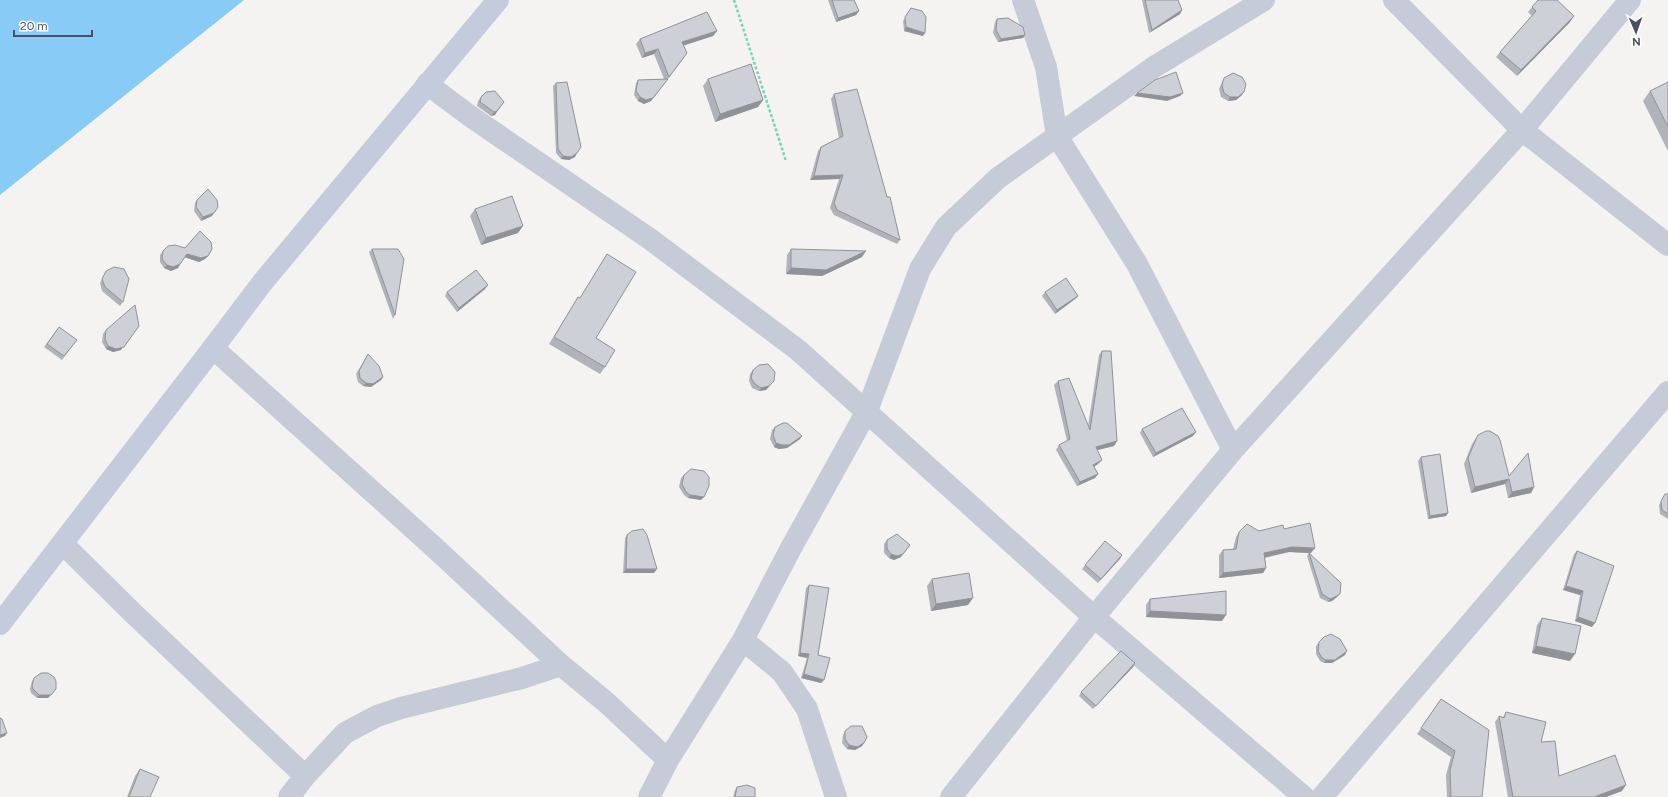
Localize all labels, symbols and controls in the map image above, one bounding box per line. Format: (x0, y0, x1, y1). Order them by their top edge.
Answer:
scale bar (14, 12, 92, 38)
north arrow (1616, 12, 1656, 52)
text: 20 m (20, 19, 48, 33)
text: N (1632, 35, 1641, 48)

